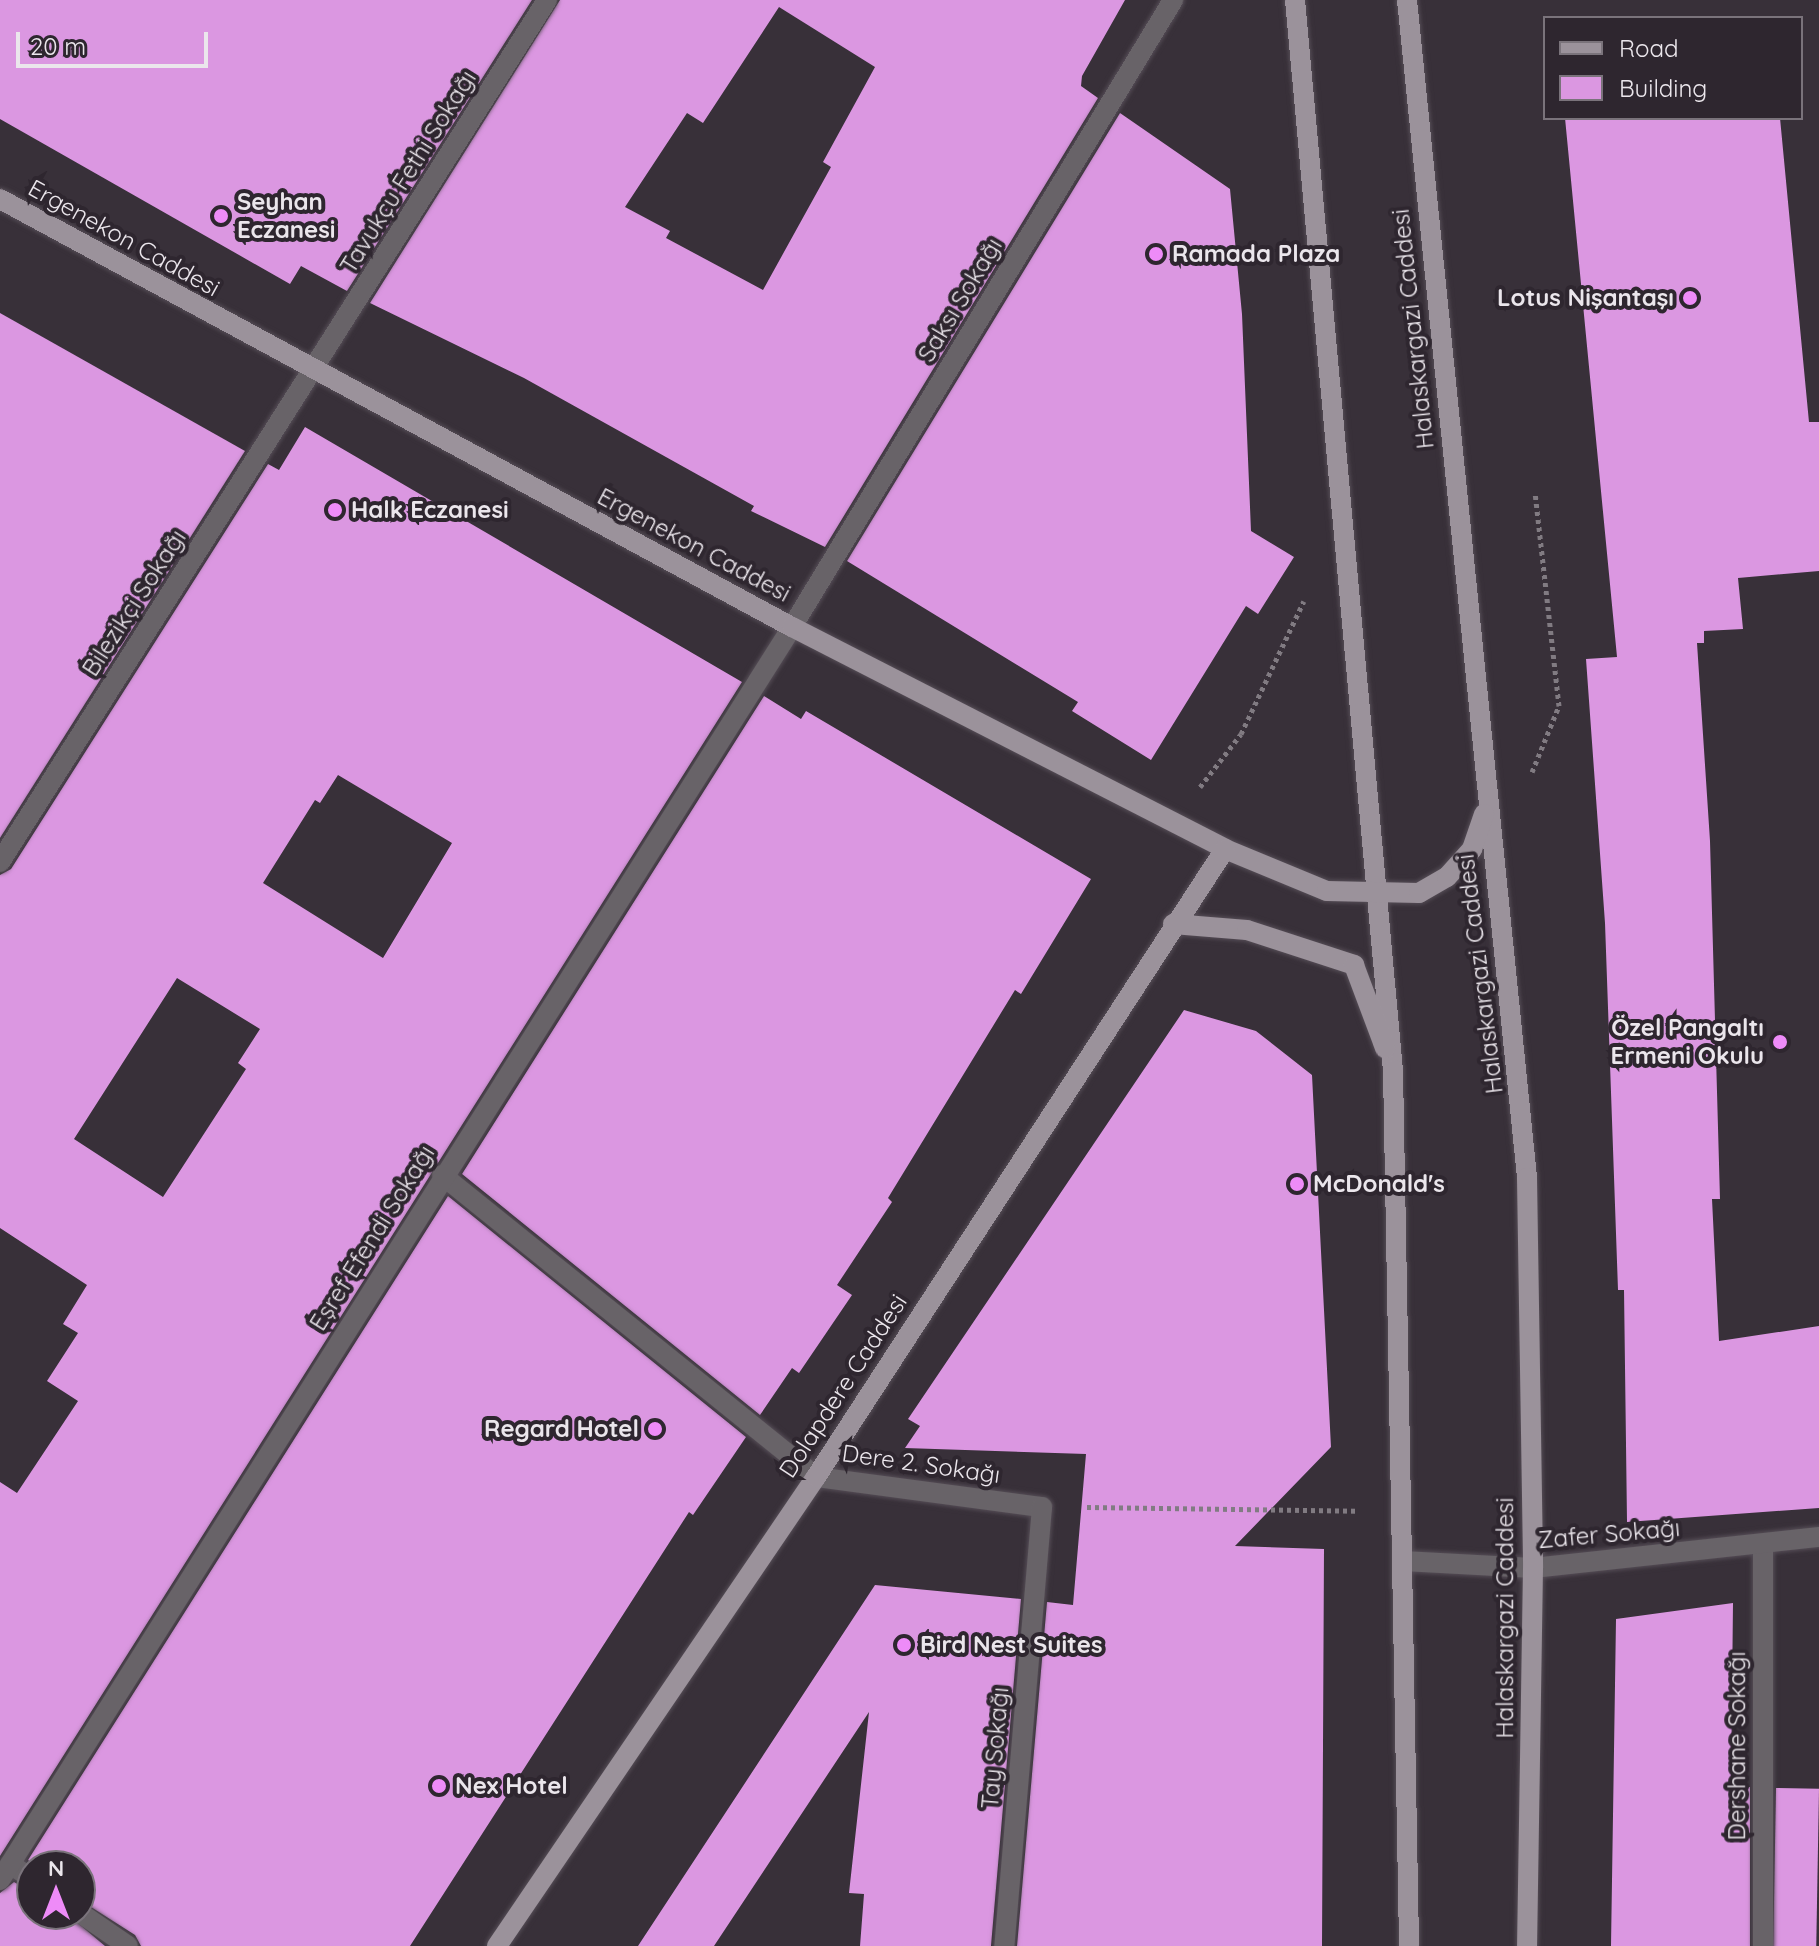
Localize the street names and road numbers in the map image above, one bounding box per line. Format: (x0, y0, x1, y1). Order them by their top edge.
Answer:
street label: Tavukçu Fethi Sokağı (334, 65, 482, 279)
street label: Ergenekon Caddesi (23, 173, 225, 303)
street label: Halaskargazi Caddesi (1386, 208, 1440, 450)
street label: Saksı Sokağı (912, 233, 1008, 367)
street label: Ergenekon Caddesi (593, 482, 795, 608)
street label: Bilezikçi Sokağı (76, 524, 192, 682)
street label: Halaskargazi Caddesi (1451, 853, 1509, 1095)
street label: Eşref Efendi Sokağı (303, 1140, 441, 1336)
street label: Dolapdere Caddesi (773, 1289, 913, 1483)
street label: Dere 2. Sokağı (840, 1439, 1002, 1489)
street label: Halaskargazi Caddesi (1491, 1497, 1519, 1739)
street label: Zafer Sokağı (1537, 1513, 1681, 1555)
street label: Dershane Sokağı (1723, 1651, 1751, 1841)
street label: Tay Sokağı (975, 1686, 1015, 1810)

